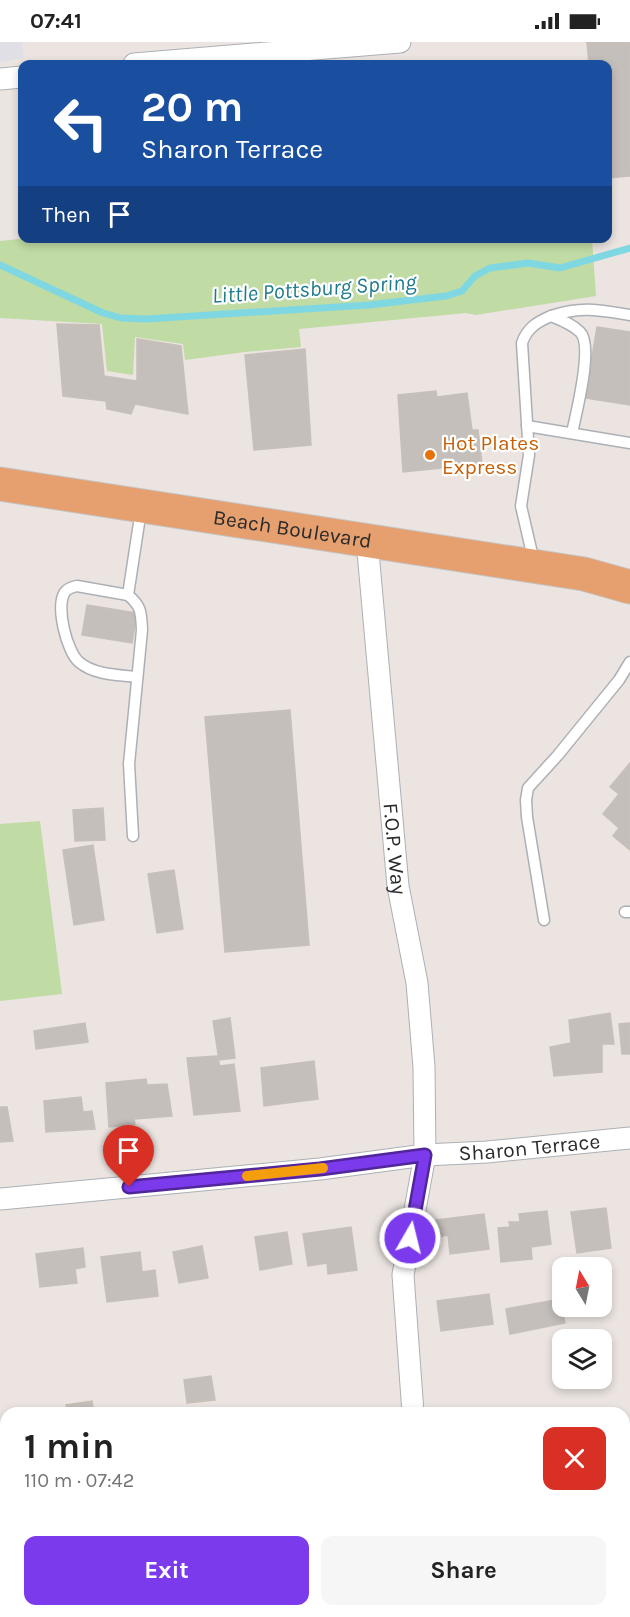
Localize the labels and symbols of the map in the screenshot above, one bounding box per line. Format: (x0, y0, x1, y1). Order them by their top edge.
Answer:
water label: Little Pottsburg Spring (211, 269, 418, 309)
place label: Hot Plates Express (442, 431, 539, 479)
marker: Hot Plates Express (423, 448, 437, 462)
street label: Beach Boulevard (212, 505, 373, 553)
street label: F.O.P. Way (379, 802, 411, 897)
pin (103, 1125, 154, 1187)
street label: Sharon Terrace (458, 1129, 601, 1165)
position arrow (378, 1206, 442, 1270)
north arrow (552, 1257, 612, 1317)

